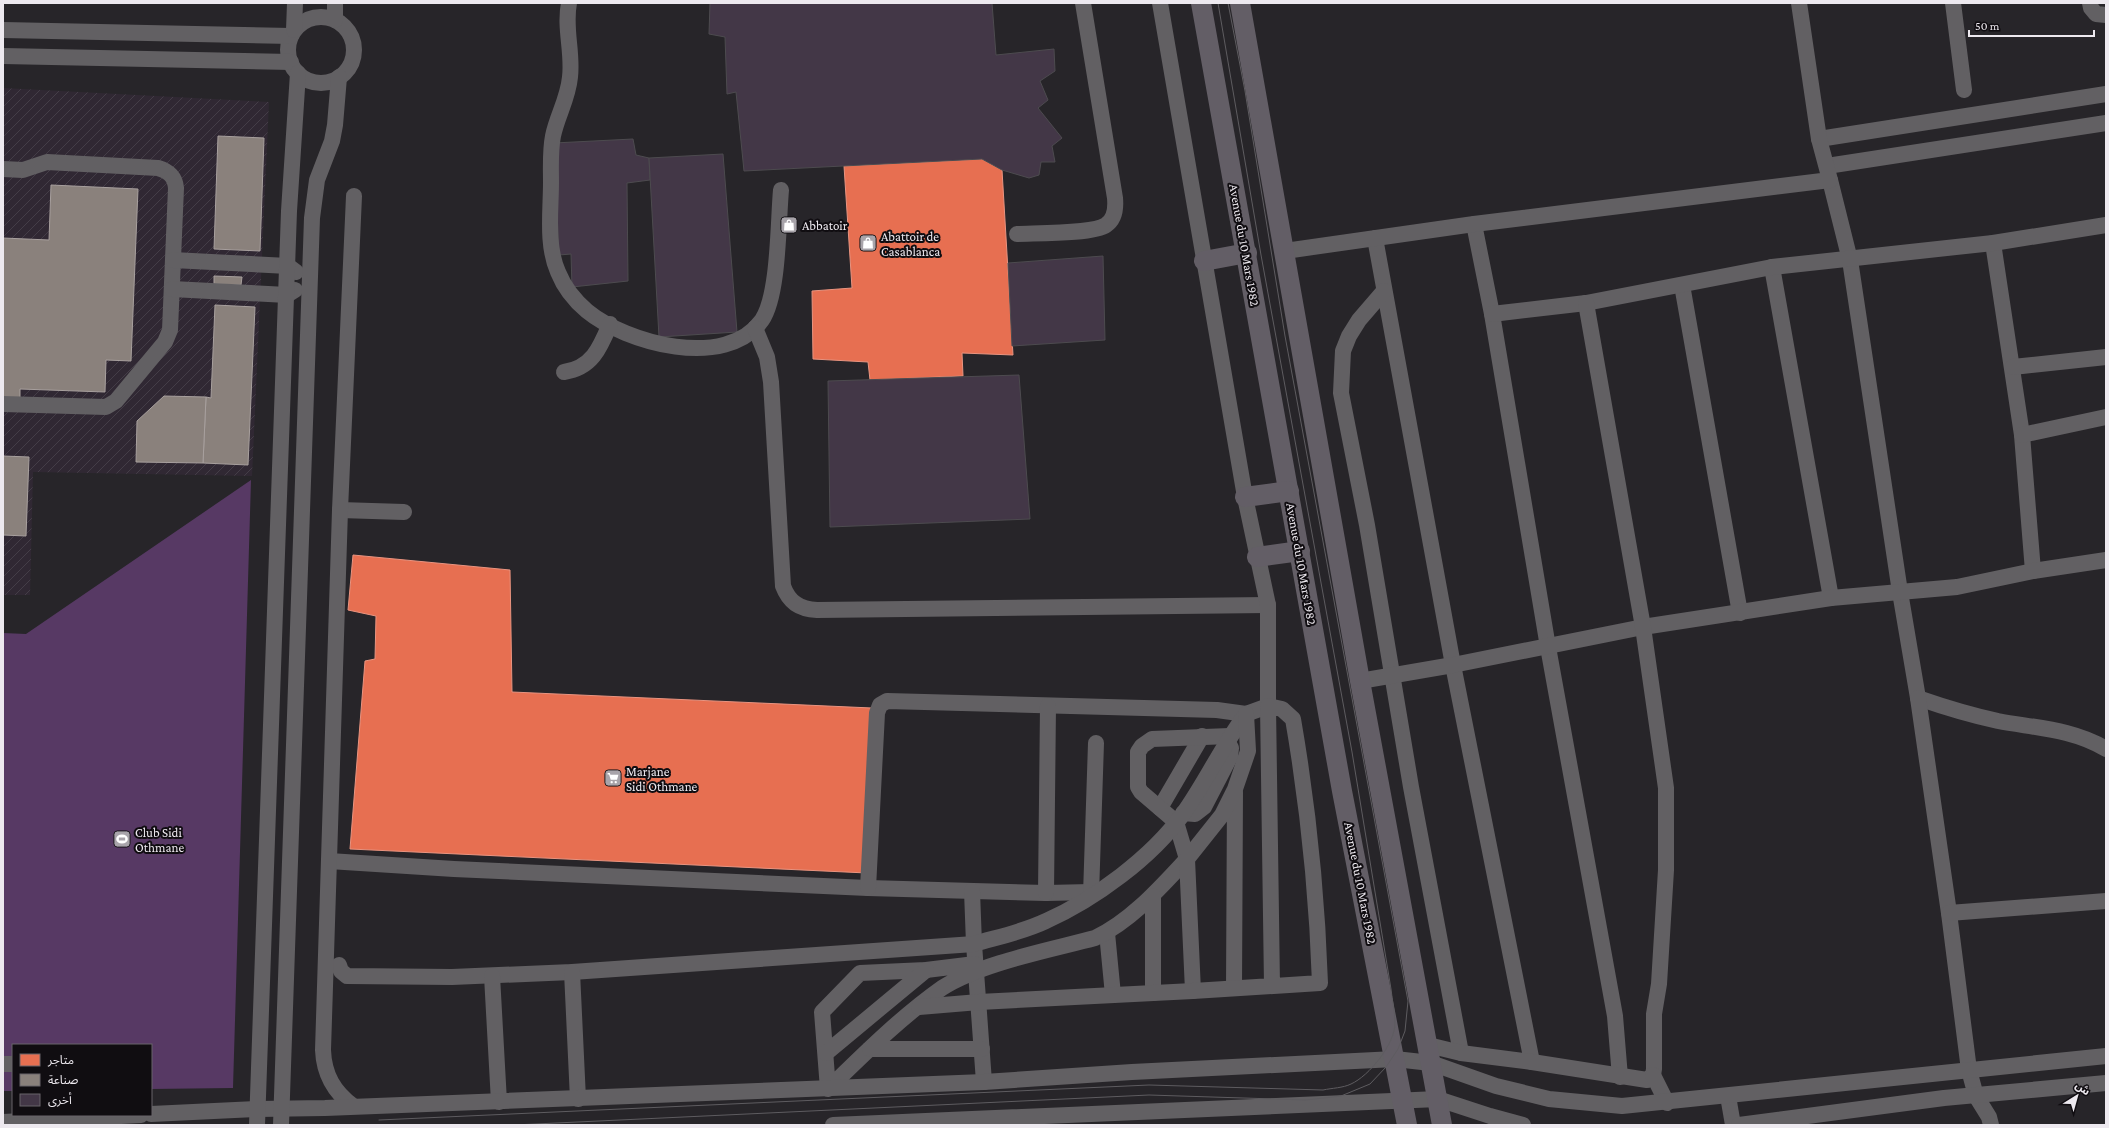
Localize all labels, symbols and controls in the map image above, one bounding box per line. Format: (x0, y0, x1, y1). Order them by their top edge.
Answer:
scale bar (1969, 12, 2094, 38)
text: 50 m (1975, 19, 2000, 33)
street label: Avenue du 10 Mars 1982 (1226, 183, 1263, 307)
shop icon: Abbatoir (779, 215, 799, 235)
place label: Abbatoir (802, 218, 848, 233)
place label: Abattoir de Casablanca (881, 229, 940, 259)
shop icon: Abattoir de Casablanca (858, 233, 878, 253)
street label: Avenue du 10 Mars 1982 (1283, 502, 1320, 626)
place label: Marjane Sidi Othmane (626, 764, 698, 794)
supermarket icon: Marjane Sidi Othmane (603, 768, 623, 788)
street label: Avenue du 10 Mars 1982 (1341, 821, 1380, 945)
place label: Club Sidi Othmane (135, 825, 184, 855)
sports icon: Club Sidi Othmane (112, 829, 132, 849)
legend (12, 1044, 152, 1116)
text: متاجر (47, 1053, 74, 1067)
text: صناعة (48, 1073, 78, 1087)
north arrow (2057, 1076, 2097, 1116)
text: ش (2073, 1079, 2093, 1098)
text: أخرى (48, 1092, 72, 1107)

